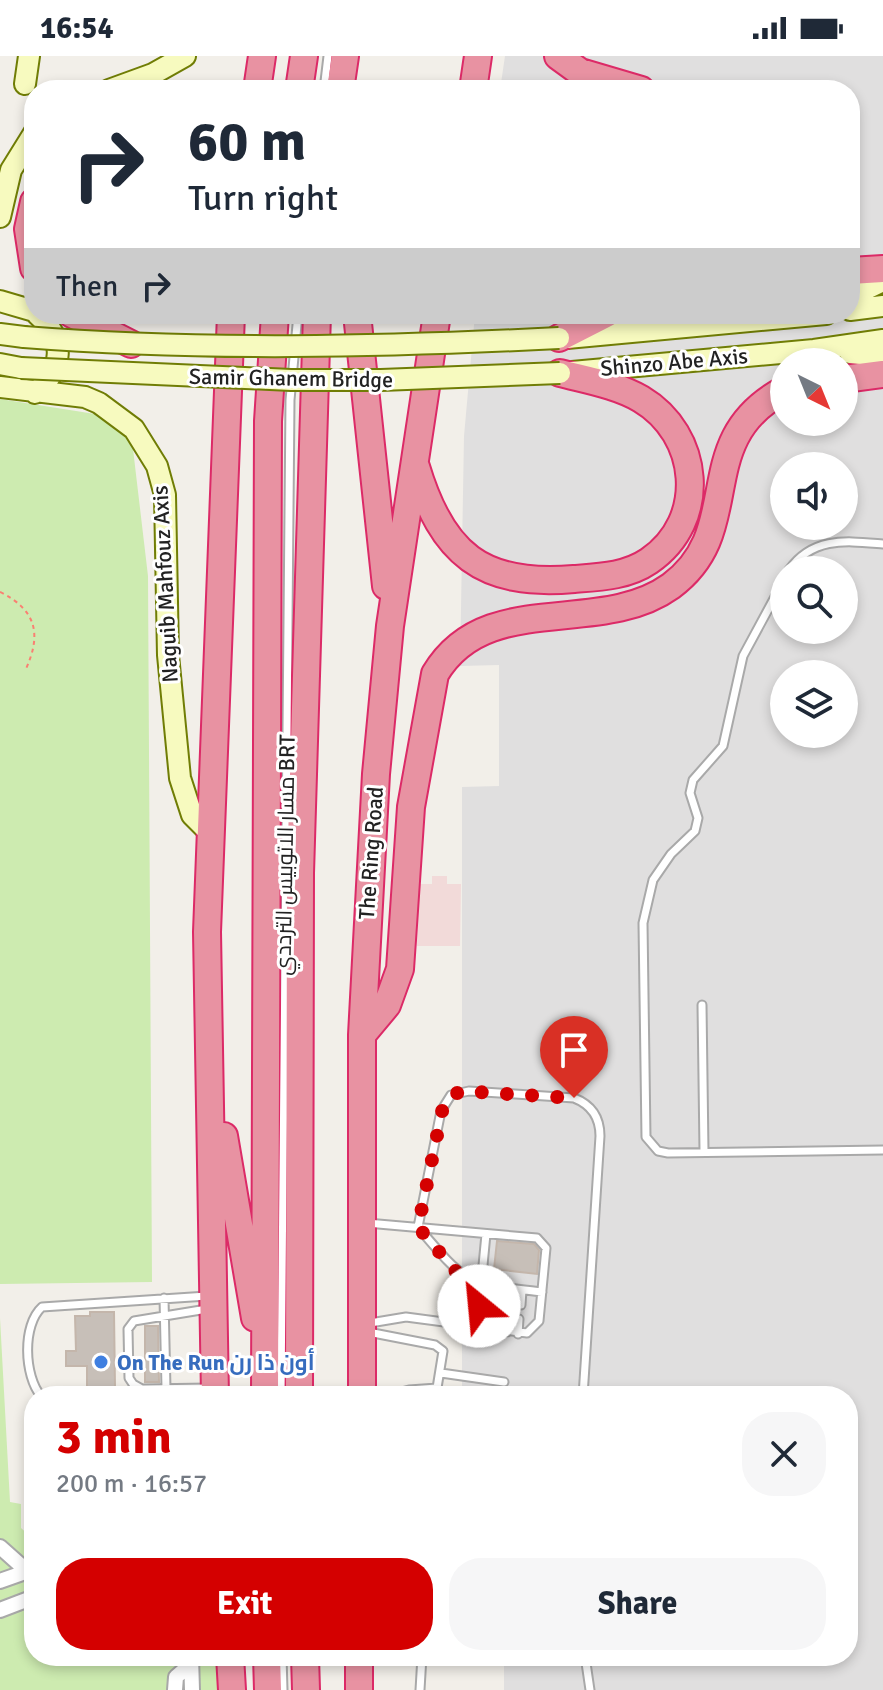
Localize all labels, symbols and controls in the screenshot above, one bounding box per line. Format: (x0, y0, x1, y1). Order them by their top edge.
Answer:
text: 16:54 (40, 10, 114, 47)
text: 60 m (188, 107, 306, 176)
icon: right (56, 112, 160, 216)
text: Turn right (188, 176, 338, 221)
icon: right (134, 264, 178, 308)
text: Then (56, 268, 118, 305)
street label: Shinzo Abe Axis (599, 342, 749, 382)
north arrow (770, 348, 858, 436)
map controls (770, 348, 858, 748)
street label: Samir Ghanem Bridge (189, 363, 393, 393)
button: sound (770, 452, 858, 540)
street label: Naguib Mahfouz Axis (146, 485, 184, 683)
button: search (770, 556, 858, 644)
button: layers (770, 660, 858, 748)
street label: مسار الاتوبيس الترددي BRT (269, 734, 304, 976)
street label: The Ring Road (353, 786, 389, 920)
pin (540, 1016, 608, 1098)
icon: arrive (552, 1028, 596, 1072)
position arrow (437, 1264, 521, 1348)
place label: On The Run أون ذا رن (117, 1348, 315, 1376)
marker: On The Run أون ذا رن (92, 1353, 110, 1371)
text: 3 min (56, 1408, 172, 1467)
button: close (742, 1412, 826, 1496)
text: 200 m · 16:57 (56, 1468, 207, 1500)
button: Exit (56, 1558, 433, 1650)
button: Share (449, 1558, 826, 1650)

